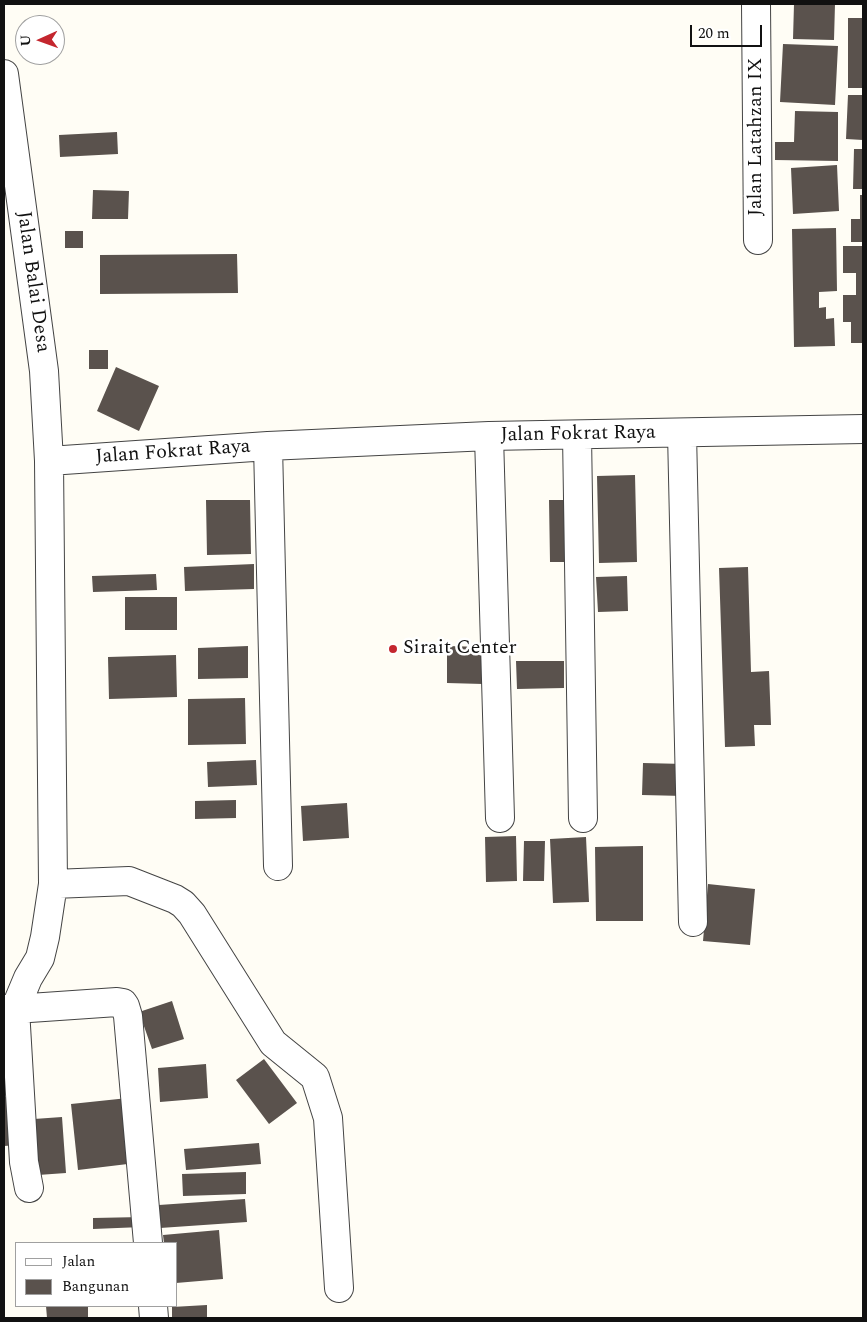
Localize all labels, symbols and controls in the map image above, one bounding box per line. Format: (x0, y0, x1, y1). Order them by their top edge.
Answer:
north arrow (15, 15, 65, 65)
scale bar (692, 15, 764, 47)
text: 20 m (698, 22, 730, 45)
text: U (15, 34, 36, 47)
street label: Jalan Latahzan IX (745, 58, 769, 216)
street label: Jalan Balai Desa (10, 210, 54, 354)
street label: Jalan Fokrat Raya (500, 422, 656, 448)
street label: Jalan Fokrat Raya (95, 436, 251, 470)
place label: Sirait Center (403, 637, 517, 661)
marker: Sirait Center (387, 643, 399, 655)
legend (15, 1242, 178, 1307)
text: Jalan (62, 1250, 95, 1273)
text: Bangunan (62, 1275, 129, 1298)

